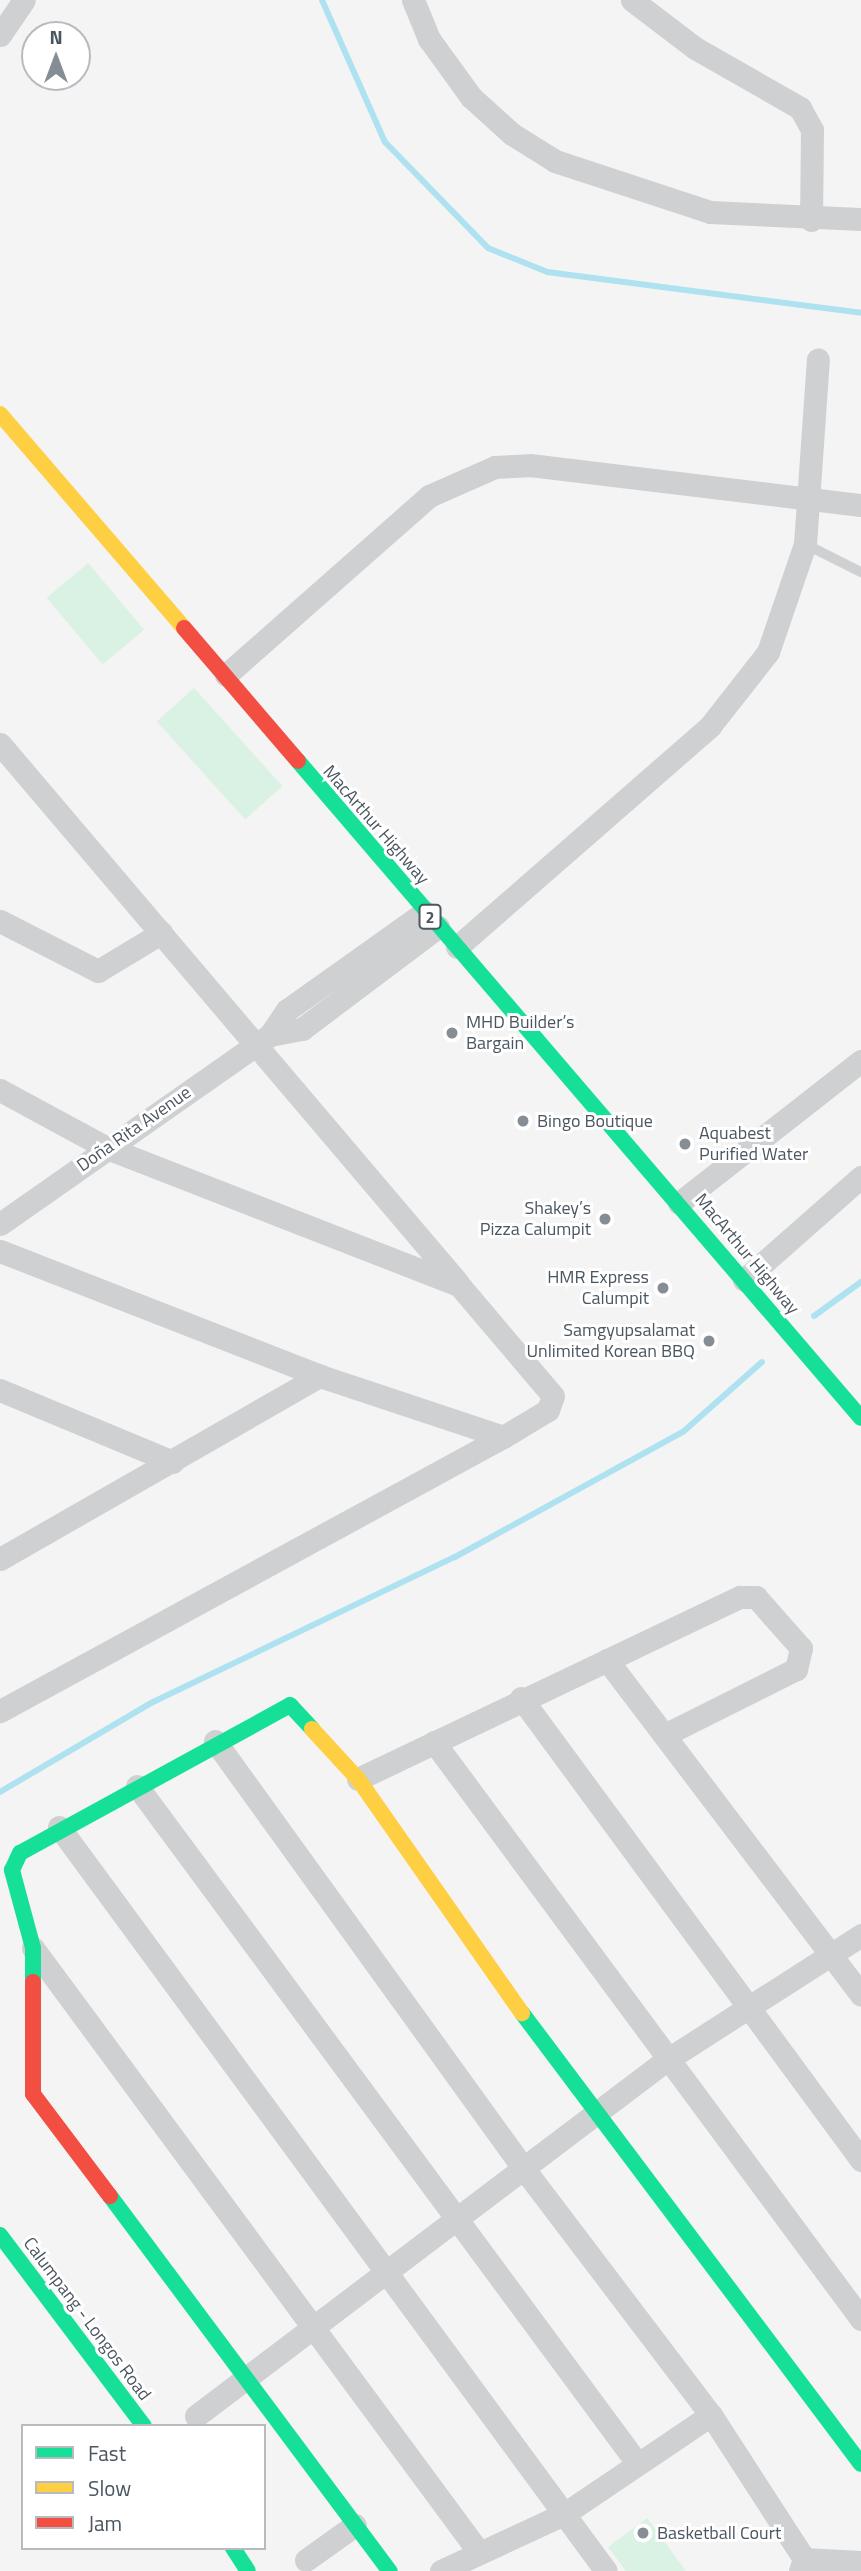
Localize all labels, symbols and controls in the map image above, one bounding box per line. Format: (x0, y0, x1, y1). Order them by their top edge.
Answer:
north arrow (21, 21, 91, 91)
text: N (49, 22, 63, 51)
street label: MacArthur Highway (318, 761, 434, 889)
road number: 2 (418, 904, 442, 930)
place label: MHD Builder’s Bargain (466, 1012, 574, 1054)
marker: MHD Builder’s Bargain (444, 1025, 460, 1041)
street label: Doña Rita Avenue (73, 1082, 195, 1176)
place label: Bingo Boutique (537, 1110, 653, 1132)
marker: Bingo Boutique (515, 1113, 531, 1129)
place label: Aquabest Purified Water (699, 1123, 808, 1166)
marker: Aquabest Purified Water (677, 1136, 693, 1152)
street label: MacArthur Highway (690, 1189, 804, 1319)
place label: Shakey’s Pizza Calumpit (480, 1198, 591, 1240)
marker: Shakey’s Pizza Calumpit (597, 1211, 613, 1227)
place label: HMR Express Calumpit (547, 1267, 649, 1310)
marker: HMR Express Calumpit (655, 1280, 671, 1296)
place label: Samgyupsalamat Unlimited Korean BBQ (526, 1320, 695, 1362)
marker: Samgyupsalamat Unlimited Korean BBQ (701, 1333, 717, 1349)
street label: Calumpang - Longos Road (19, 2233, 155, 2405)
legend (21, 2424, 266, 2550)
text: Fast (88, 2437, 126, 2469)
text: Slow (88, 2472, 131, 2504)
text: Jam (88, 2507, 122, 2539)
place label: Basketball Court (657, 2522, 781, 2544)
marker: Basketball Court (635, 2525, 651, 2541)

